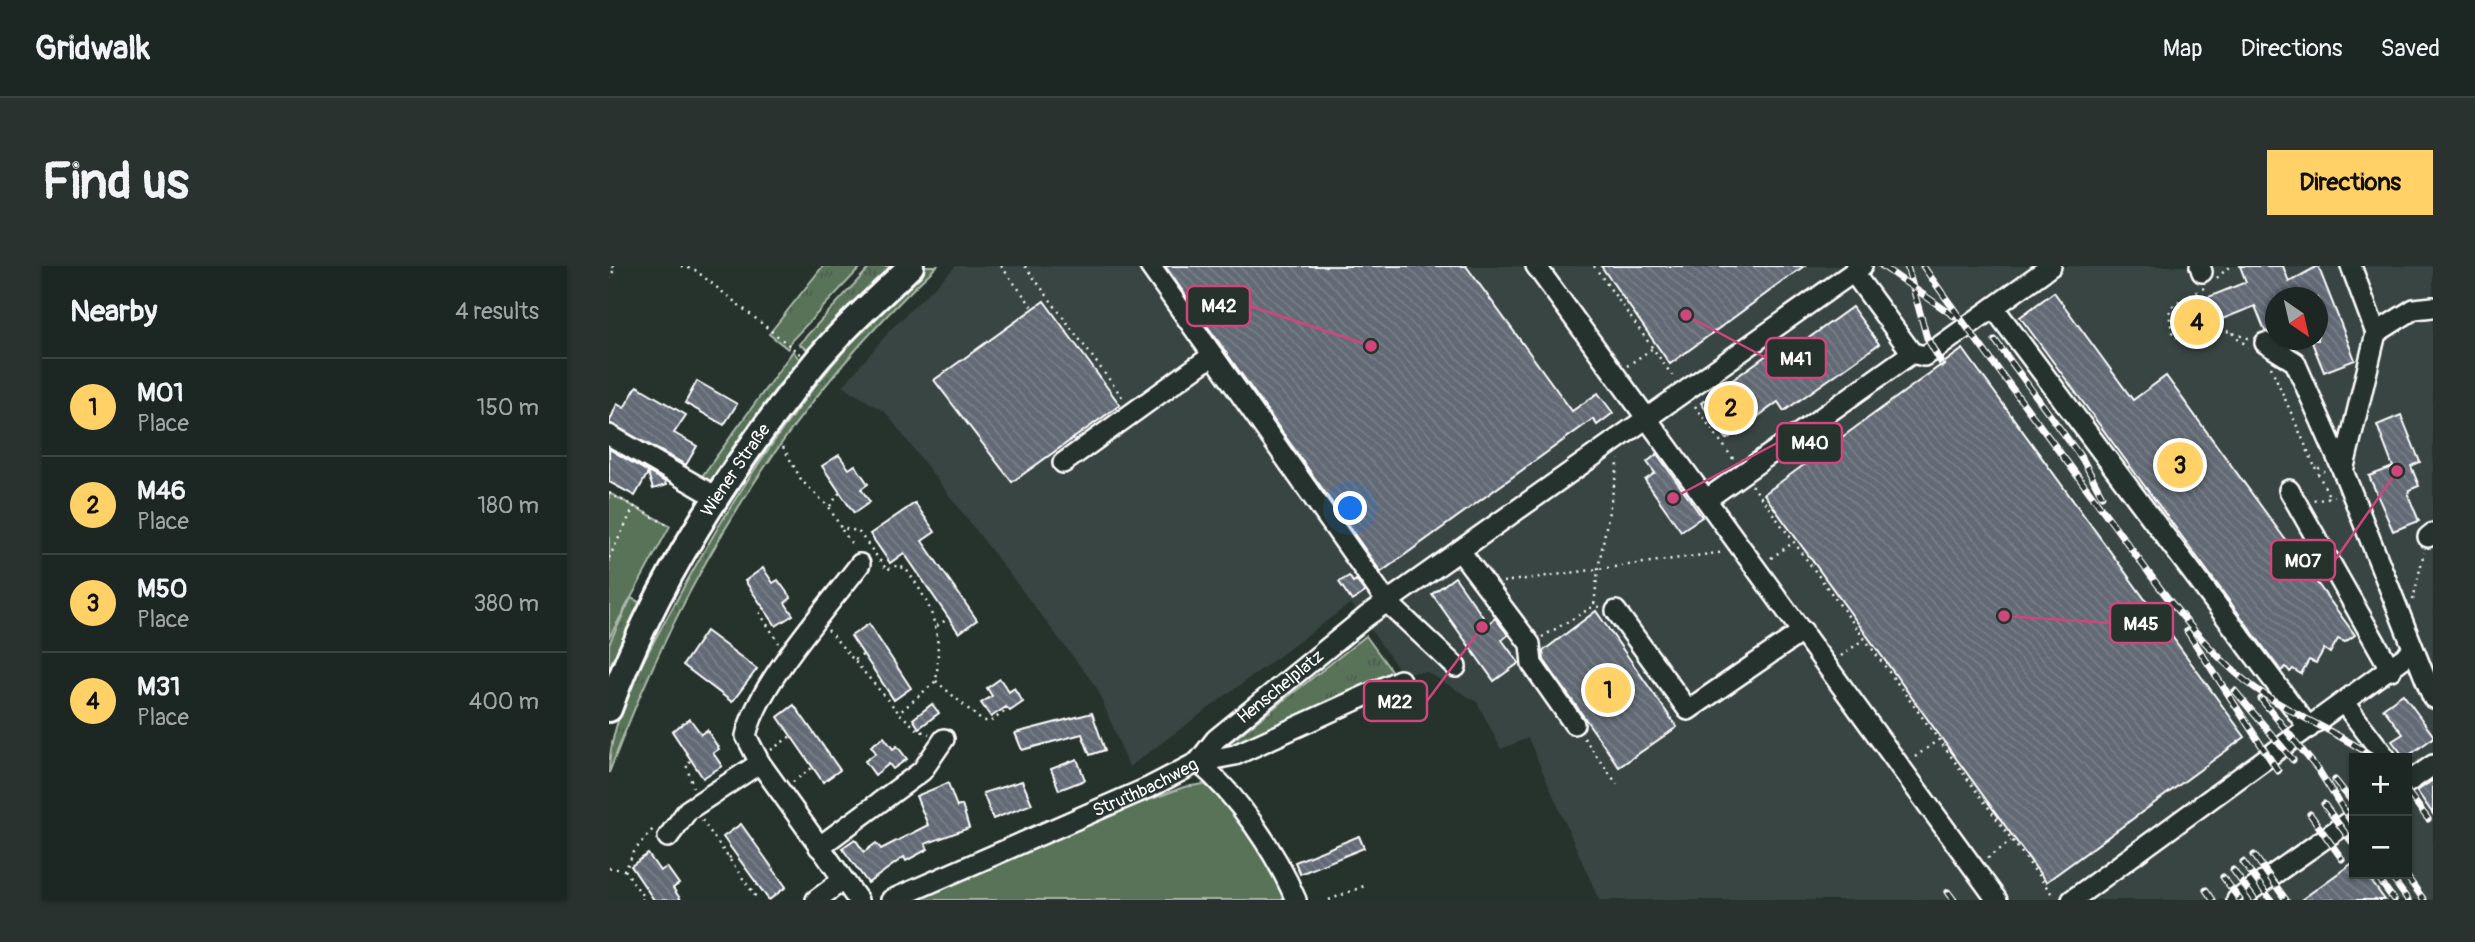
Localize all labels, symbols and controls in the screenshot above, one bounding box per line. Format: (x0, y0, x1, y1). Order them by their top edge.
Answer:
text: Gridwalk (35, 28, 150, 69)
text: Map (2163, 34, 2203, 63)
text: Directions (2241, 34, 2342, 63)
text: Saved (2380, 34, 2440, 63)
button: Directions (2267, 150, 2433, 215)
text: Find us (42, 152, 189, 213)
callout: M42 (1187, 286, 1250, 326)
north arrow (2265, 287, 2328, 350)
text: Nearby (70, 293, 157, 330)
text: M42 (1201, 294, 1237, 318)
pin: 4 (2174, 296, 2220, 348)
text: 4 results (455, 297, 539, 326)
callout: M41 (1766, 338, 1826, 378)
text: M41 (1780, 347, 1812, 371)
text: M01 (137, 377, 184, 409)
pin: 2 (1708, 382, 1754, 434)
text: 1 (89, 393, 98, 422)
text: 150 m (476, 393, 539, 422)
text: Place (137, 409, 189, 438)
street label: Wiener Straße (696, 419, 776, 521)
callout: M40 (1777, 423, 1842, 463)
text: M40 (1791, 431, 1829, 455)
pin: 3 (2157, 439, 2203, 491)
text: M46 (137, 475, 186, 507)
text: 2 (87, 491, 99, 520)
text: 180 m (477, 491, 539, 520)
your location (1333, 491, 1367, 525)
text: Place (137, 507, 189, 536)
callout: M07 (2271, 540, 2335, 580)
text: M07 (2285, 549, 2322, 573)
text: M50 (137, 573, 188, 605)
text: 3 (87, 589, 99, 618)
text: 380 m (473, 589, 539, 618)
callout: M45 (2110, 603, 2173, 643)
text: Place (137, 605, 189, 634)
text: M45 (2124, 612, 2159, 636)
street label: Henschelplatz (1232, 645, 1329, 729)
pin: 1 (1585, 664, 1631, 716)
text: M31 (137, 671, 180, 703)
callout: M22 (1364, 681, 1427, 721)
text: 4 (86, 687, 100, 716)
text: 400 m (469, 687, 539, 716)
text: M22 (1378, 690, 1413, 714)
text: Place (137, 703, 189, 732)
street label: Struthbachweg (1089, 753, 1202, 823)
map controls (2349, 753, 2412, 879)
button: + (2349, 753, 2412, 816)
button: − (2349, 816, 2412, 879)

